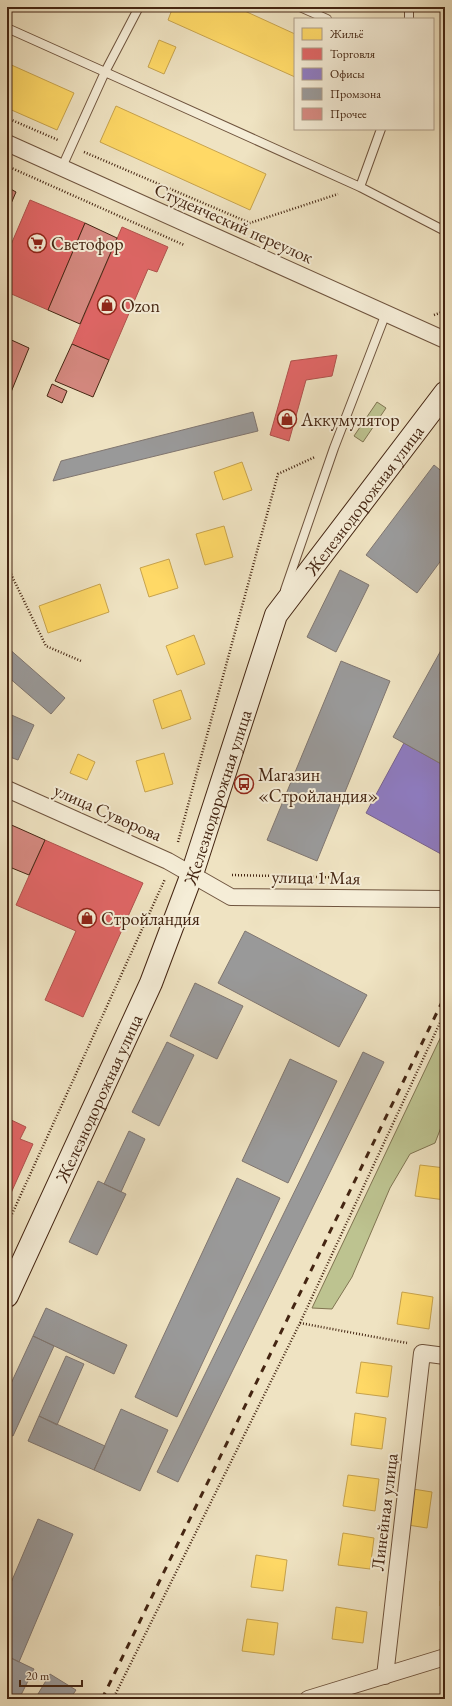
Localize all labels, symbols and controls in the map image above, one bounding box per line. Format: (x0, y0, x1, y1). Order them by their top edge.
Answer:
legend (294, 18, 434, 130)
text: Жильё (329, 26, 364, 42)
text: Торговля (330, 46, 376, 62)
text: Офисы (330, 66, 365, 82)
text: Промзона (330, 86, 381, 102)
text: Прочее (330, 106, 367, 122)
street label: Студенческий переулок (151, 178, 317, 269)
supermarket icon: Светофор (26, 232, 48, 254)
place label: Светофор (51, 232, 124, 255)
shop icon: Ozon (96, 294, 118, 316)
place label: Ozon (121, 294, 160, 317)
shop icon: Аккумулятор (276, 408, 298, 430)
place label: Аккумулятор (300, 408, 400, 431)
street label: Железнодорожная улица (299, 420, 429, 580)
street label: Железнодорожная улица (177, 706, 256, 889)
place label: Магазин «Стройландия» (258, 763, 378, 807)
bus stop icon: Магазин «Стройландия» (233, 773, 255, 795)
street label: улица Суворова (50, 778, 166, 846)
street label: улица 1 Мая (271, 865, 361, 889)
shop icon: Стройландия (76, 907, 98, 929)
place label: Стройландия (101, 907, 200, 930)
street label: Железнодорожная улица (49, 1009, 147, 1187)
street label: Линейная улица (365, 1451, 403, 1572)
scale bar (20, 1662, 82, 1688)
text: 20 m (26, 1668, 50, 1684)

